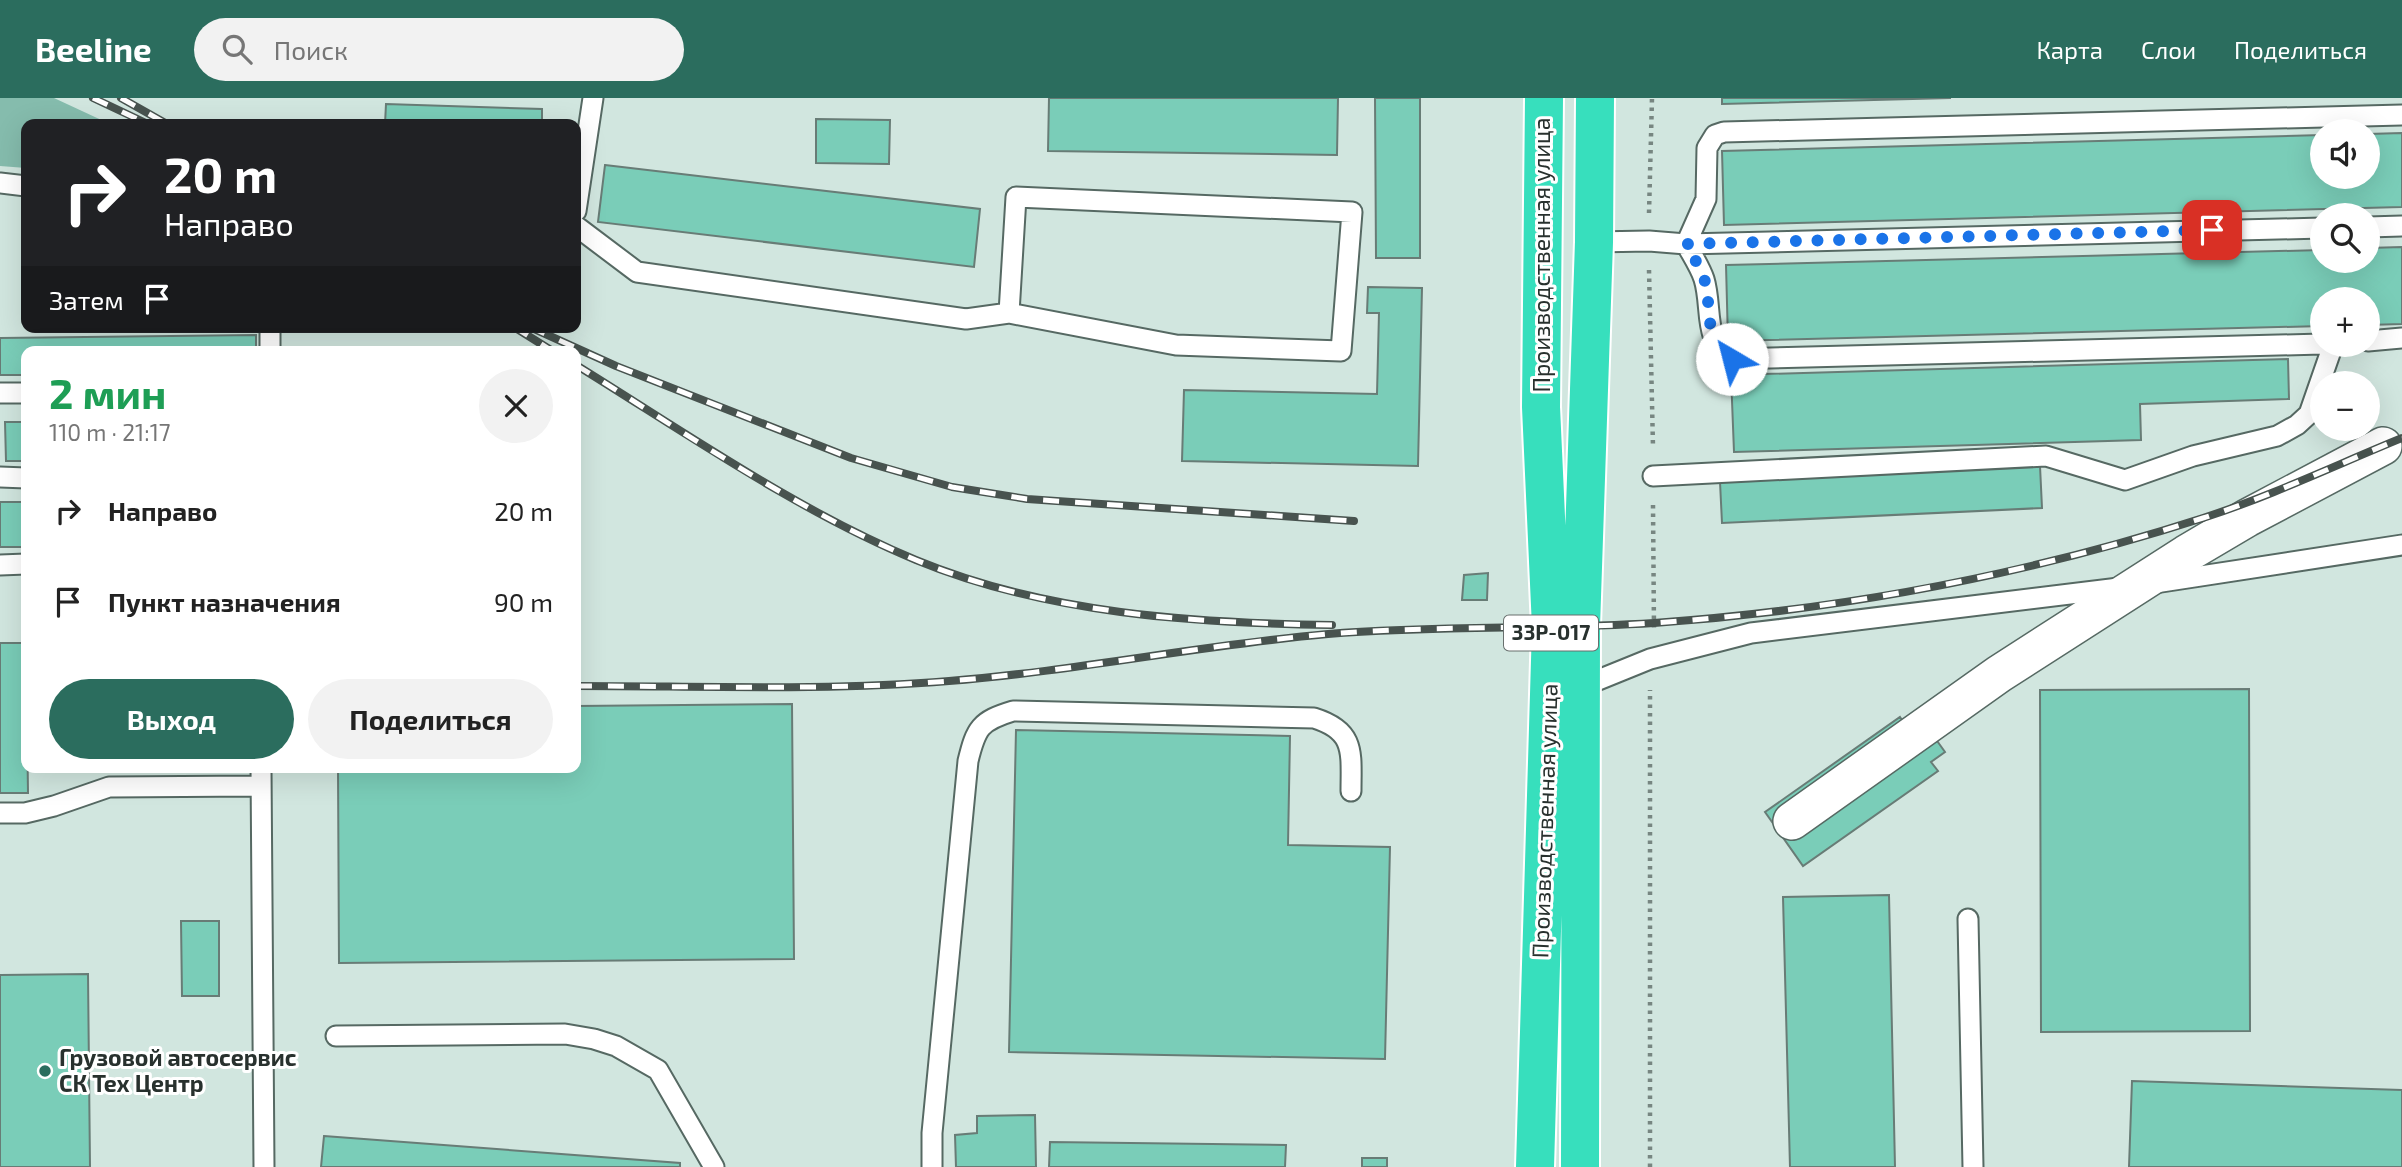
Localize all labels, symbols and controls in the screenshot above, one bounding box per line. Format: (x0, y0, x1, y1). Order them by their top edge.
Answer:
search box (194, 18, 684, 81)
text: Beeline (35, 29, 152, 69)
icon: search (218, 30, 256, 68)
text: Поиск (274, 34, 348, 65)
text: Карта (2036, 35, 2103, 64)
text: Слои (2141, 35, 2196, 64)
text: Поделиться (2234, 35, 2367, 64)
street label: Производственная улица (1527, 118, 1556, 392)
map controls (2310, 119, 2380, 441)
button: sound (2310, 119, 2380, 189)
text: 20 m (164, 144, 277, 203)
icon: right (49, 147, 140, 238)
pin (2182, 200, 2242, 260)
button: search (2310, 203, 2380, 273)
text: Направо (164, 204, 294, 242)
icon: arrive (2193, 211, 2231, 249)
icon: arrive (138, 280, 176, 318)
text: Затем (49, 284, 124, 315)
button: + (2310, 287, 2380, 357)
position arrow (1695, 322, 1769, 396)
text: 2 мин (49, 367, 166, 417)
button: close (479, 369, 553, 443)
button: − (2310, 371, 2380, 441)
text: 110 m · 21:17 (49, 418, 171, 446)
icon: right (49, 492, 87, 530)
text: Направо (108, 495, 217, 526)
text: 20 m (494, 495, 553, 526)
icon: arrive (49, 583, 87, 621)
text: Пункт назначения (108, 586, 341, 617)
text: 90 m (494, 586, 553, 617)
road number: 33Р-017 (1504, 616, 1598, 650)
button: Выход (49, 679, 294, 759)
button: Поделиться (308, 679, 553, 759)
street label: Производственная улица (1525, 683, 1564, 959)
place label: Грузовой автосервис СК Тех Центр (59, 1043, 297, 1097)
marker: Грузовой автосервис СК Тех Центр (37, 1063, 53, 1079)

